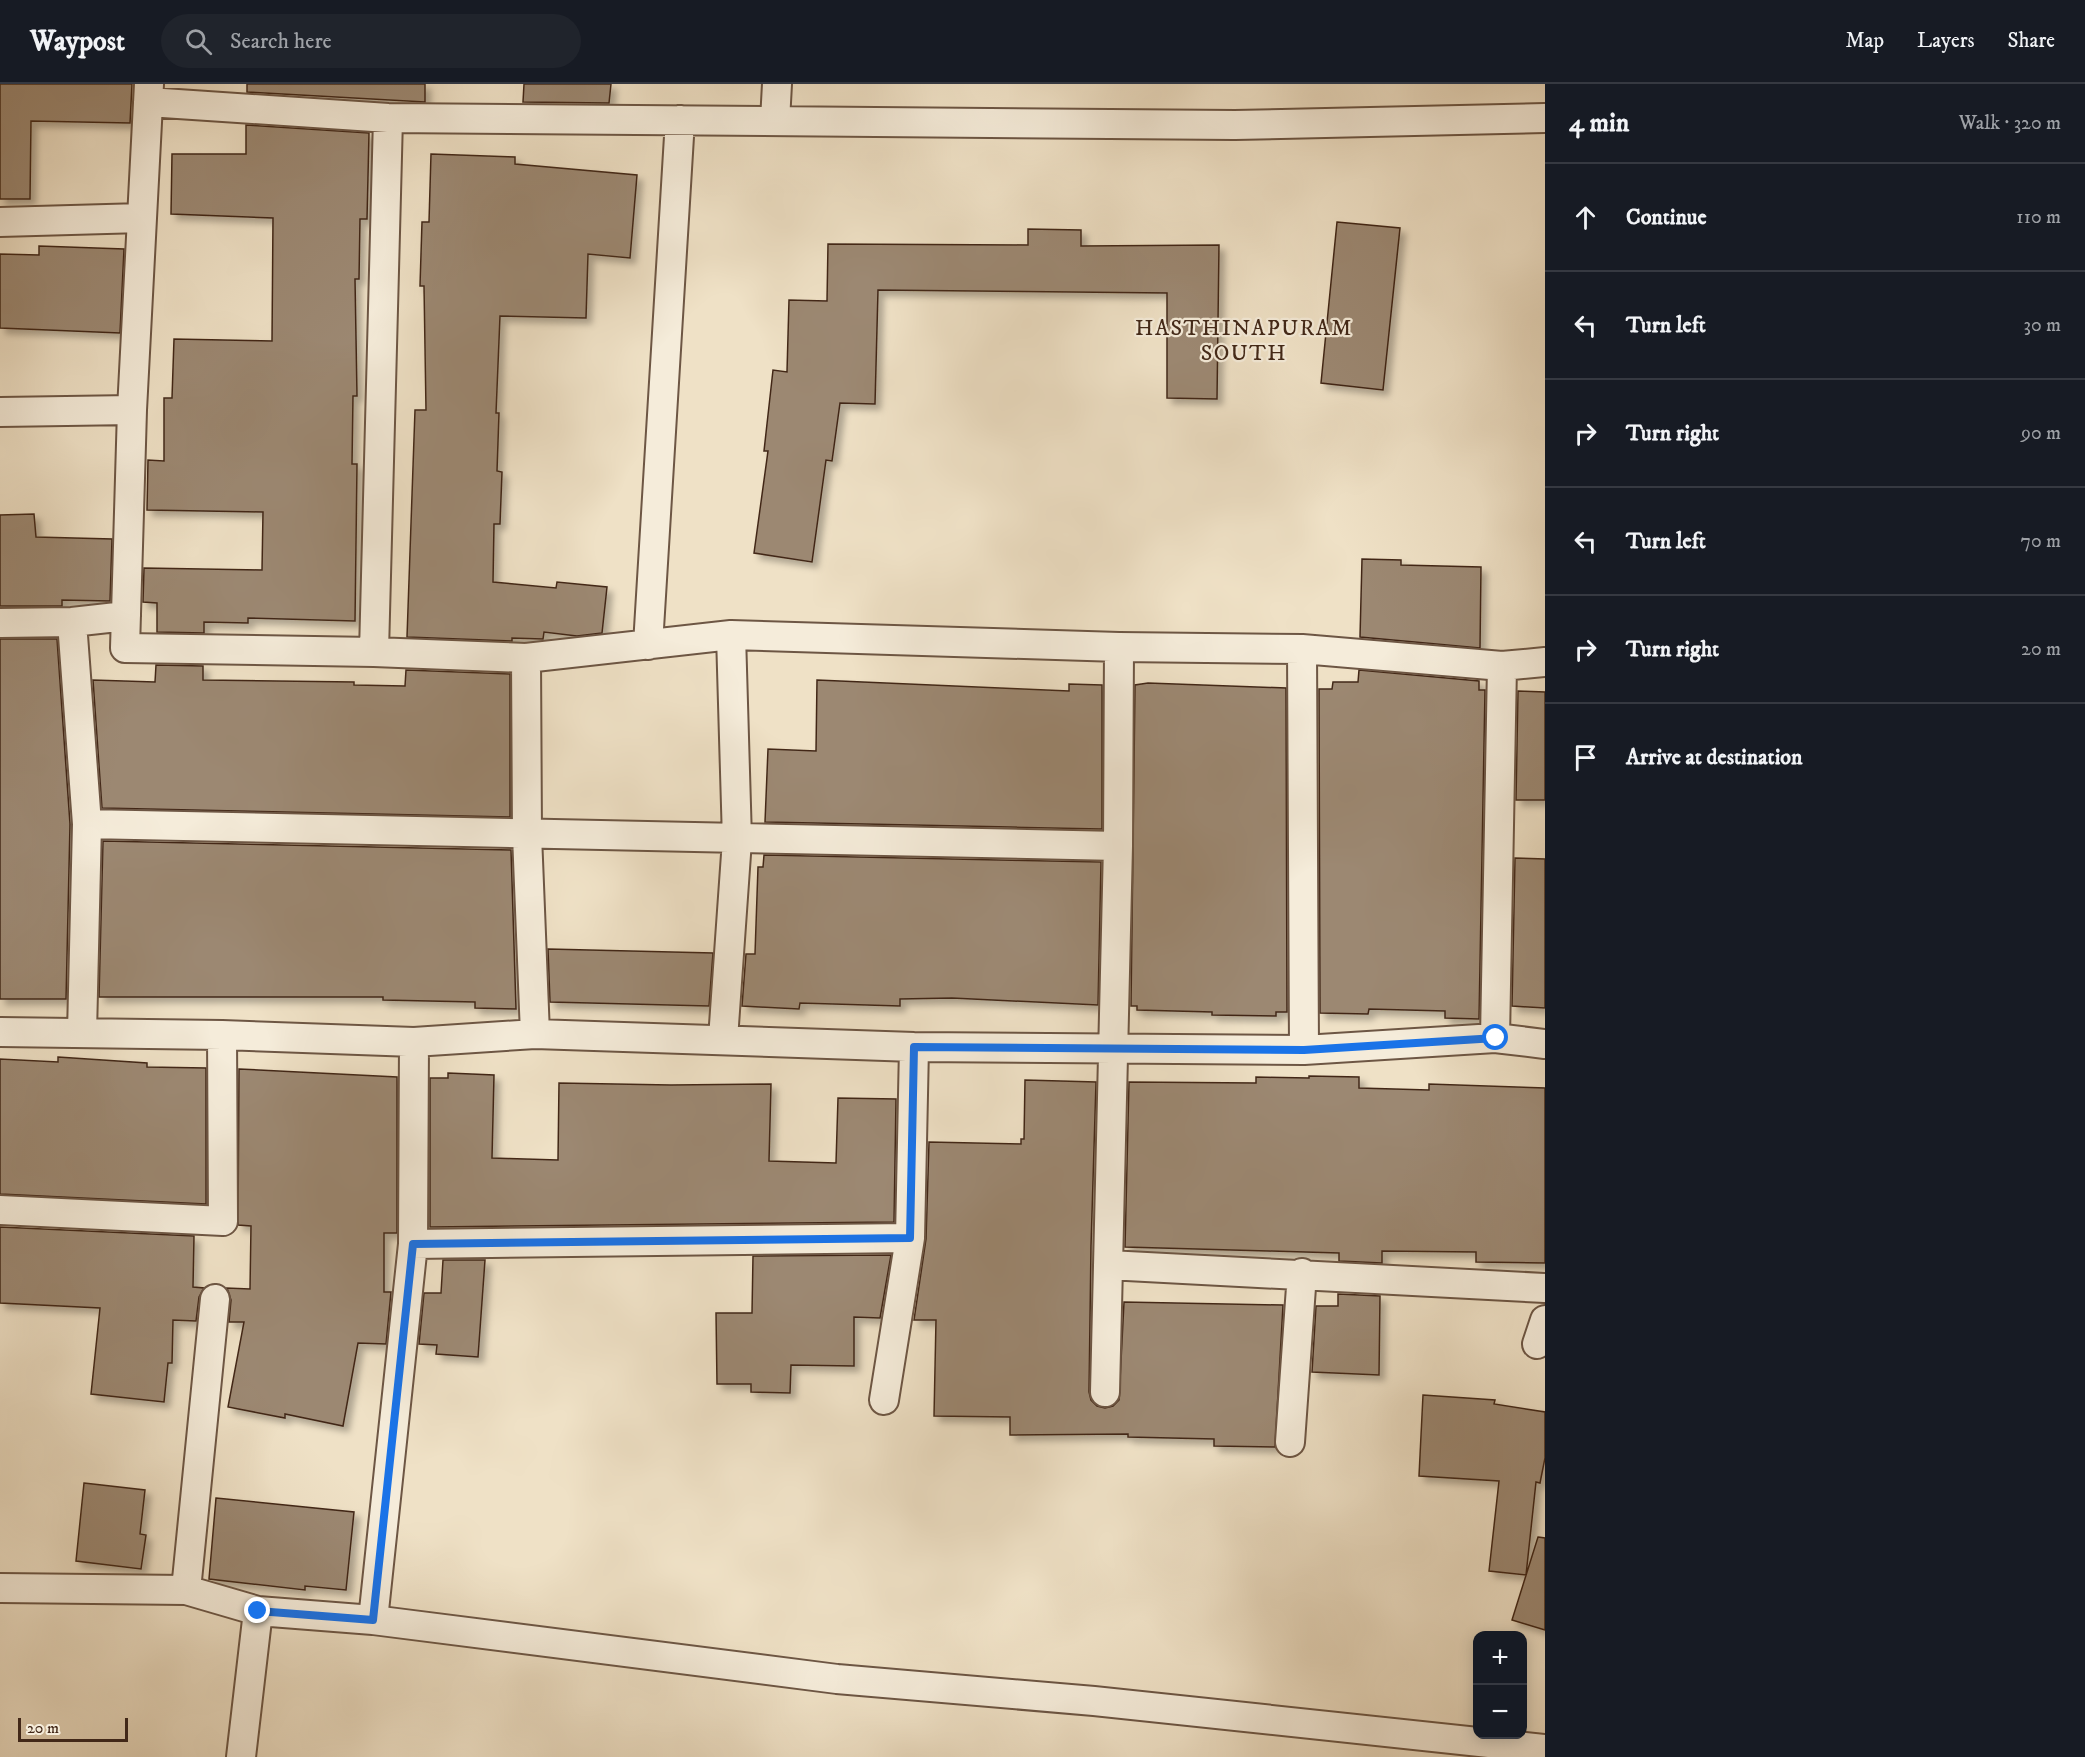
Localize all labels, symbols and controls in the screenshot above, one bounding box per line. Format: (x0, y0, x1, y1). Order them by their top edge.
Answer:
search box (161, 14, 581, 68)
text: Waypost (30, 24, 125, 59)
icon: search (182, 25, 215, 58)
text: Search here (230, 28, 332, 55)
text: Map (1845, 28, 1884, 54)
text: Layers (1917, 28, 1975, 54)
text: Share (2008, 28, 2055, 54)
text: 4 min (1569, 107, 1629, 140)
text: Walk · 320 m (1959, 111, 2061, 136)
icon: ahead (1569, 201, 1602, 234)
text: Continue (1626, 204, 1707, 231)
text: 110 m (2016, 205, 2061, 230)
icon: left (1569, 309, 1602, 342)
text: Turn left (1626, 312, 1706, 339)
text: 30 m (2023, 313, 2061, 338)
district label: HASTHINAPURAM SOUTH (1135, 315, 1353, 367)
icon: right (1569, 417, 1602, 450)
text: Turn right (1626, 420, 1719, 447)
text: 90 m (2021, 421, 2061, 446)
icon: left (1569, 525, 1602, 558)
text: Turn left (1626, 528, 1706, 555)
text: 70 m (2020, 529, 2061, 554)
icon: right (1569, 633, 1602, 666)
text: Turn right (1626, 636, 1719, 663)
text: 20 m (2021, 637, 2061, 662)
icon: arrive (1569, 741, 1602, 774)
text: Arrive at destination (1626, 744, 1803, 771)
route start (1482, 1024, 1508, 1050)
route end (244, 1597, 270, 1623)
map controls (1473, 1631, 1527, 1739)
button: + (1473, 1631, 1527, 1685)
button: − (1473, 1685, 1527, 1739)
scale bar (18, 1715, 128, 1742)
text: 20 m (27, 1718, 59, 1738)

